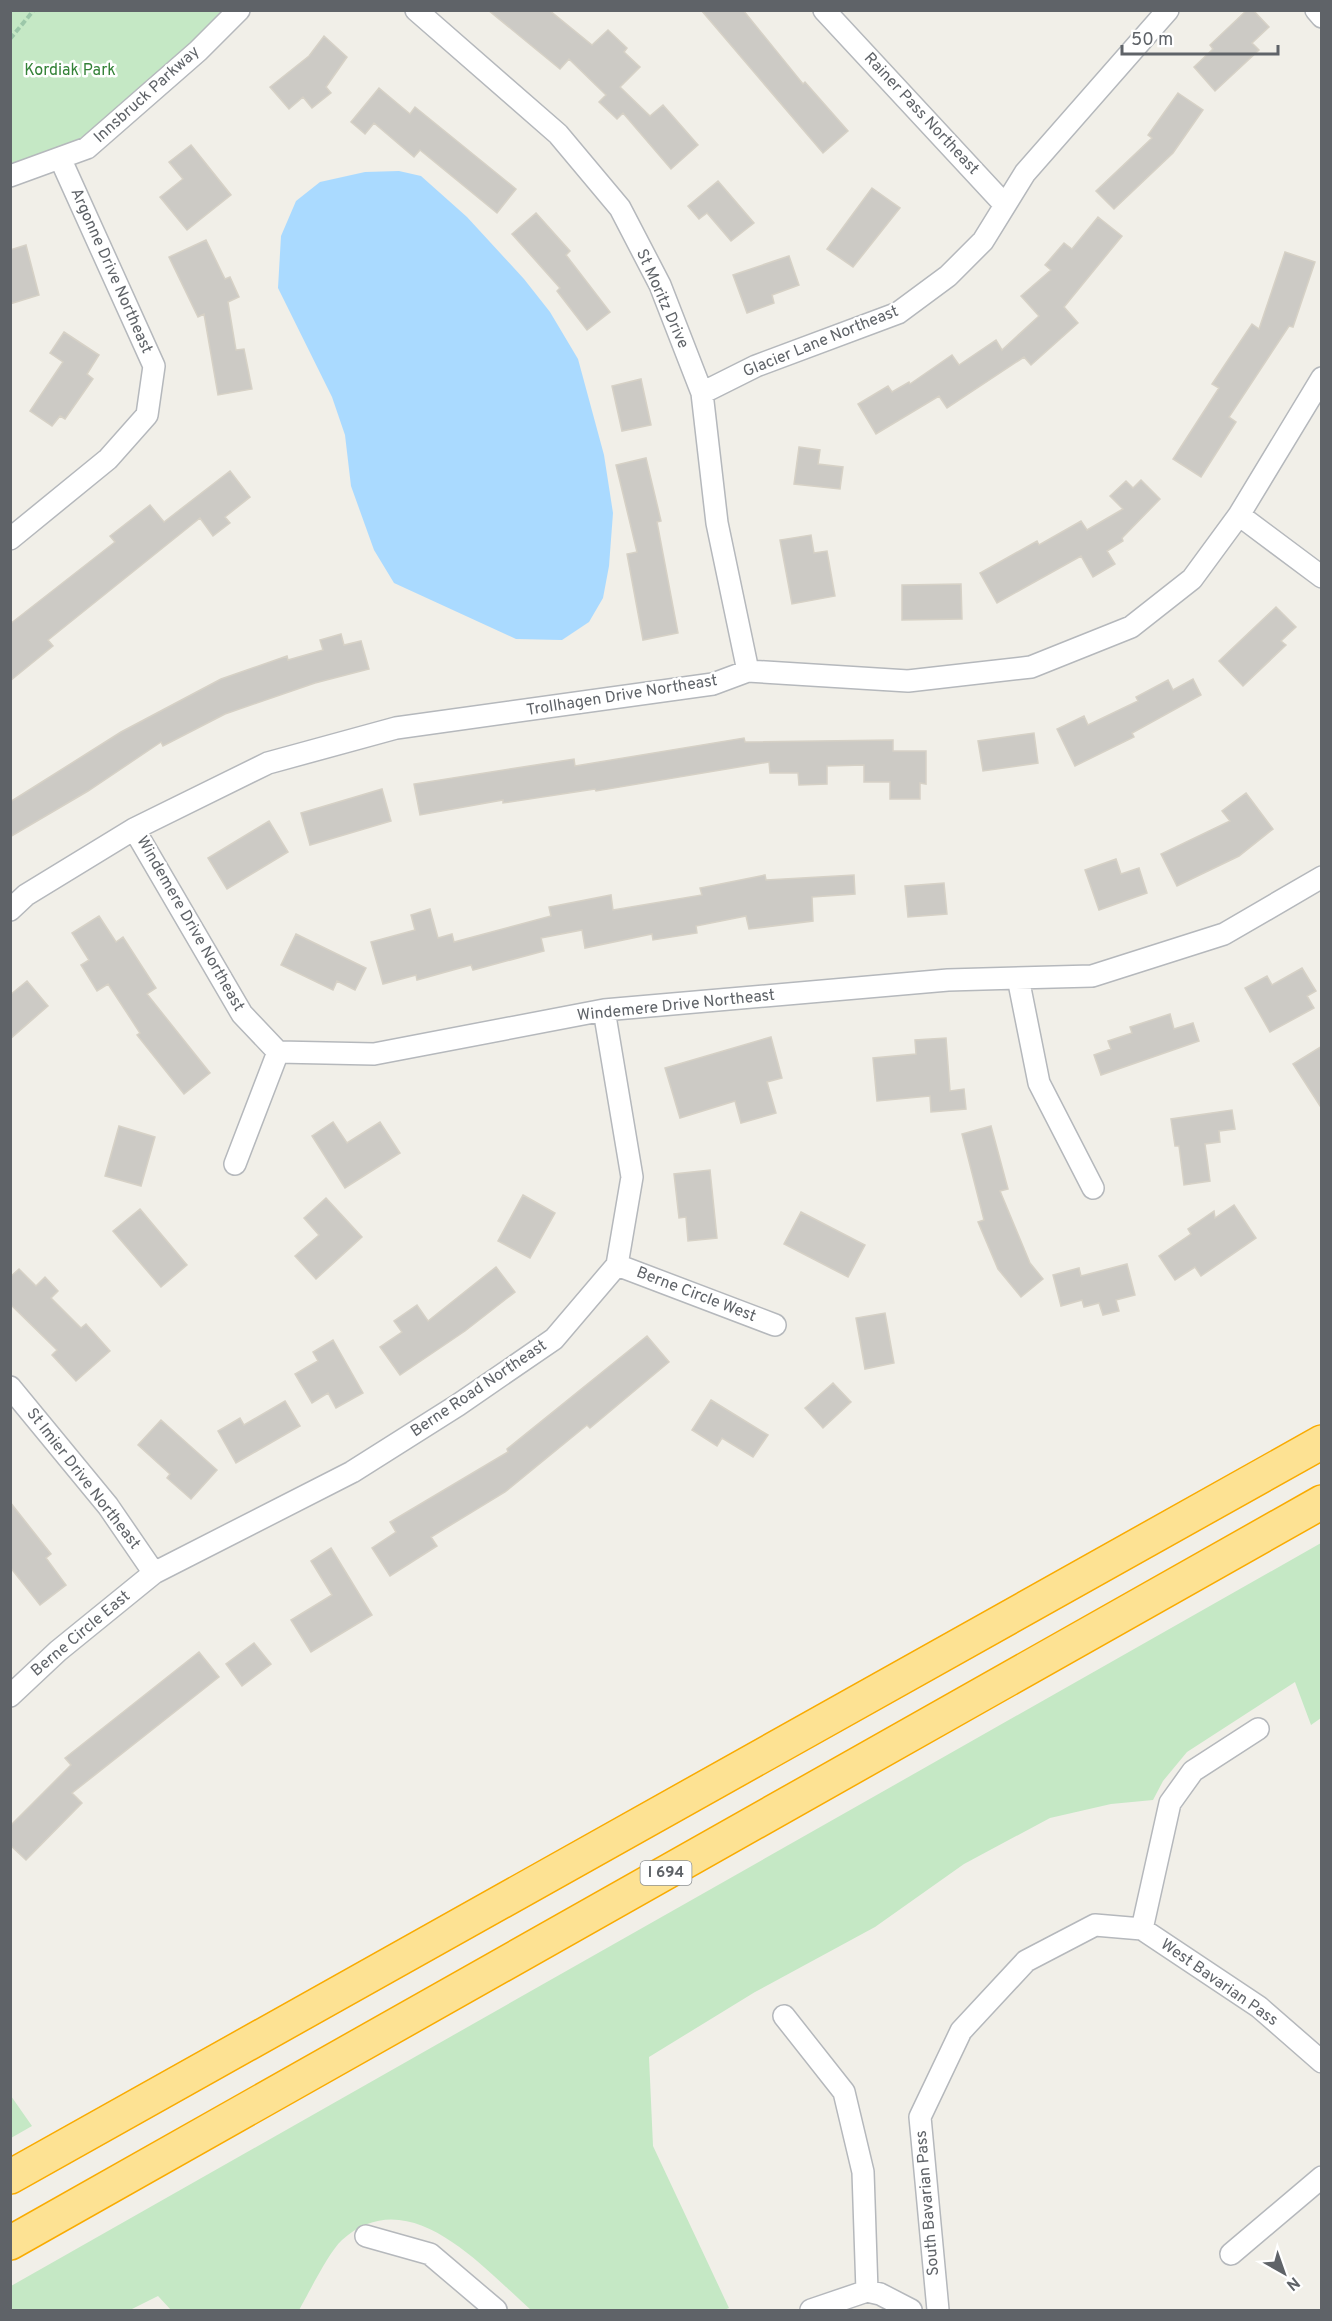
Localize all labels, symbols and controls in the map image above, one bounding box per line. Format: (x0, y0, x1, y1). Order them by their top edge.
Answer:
scale bar (1122, 18, 1278, 56)
text: 50 m (1131, 29, 1173, 52)
street label: Innsbruck Parkway (90, 42, 204, 148)
street label: Rainer Pass Northeast (859, 49, 983, 179)
park label: Kordiak Park (24, 61, 116, 81)
street label: Argonne Drive Northeast (65, 185, 157, 357)
street label: St Moritz Drive (631, 246, 693, 352)
street label: Glacier Lane Northeast (740, 302, 902, 382)
street label: Trollhagen Drive Northeast (525, 671, 719, 721)
street label: Windemere Drive Northeast (132, 833, 248, 1015)
street label: Windemere Drive Northeast (576, 986, 776, 1026)
street label: Berne Circle West (633, 1263, 759, 1327)
street label: Berne Road Northeast (407, 1336, 551, 1442)
street label: St Imier Drive Northeast (22, 1404, 144, 1554)
street label: Berne Circle East (27, 1587, 135, 1681)
road number: I 694 (640, 1861, 692, 1885)
street label: West Bavarian Pass (1156, 1935, 1282, 2031)
street label: South Bavarian Pass (912, 2129, 944, 2277)
north arrow (1254, 2243, 1314, 2303)
text: N (1282, 2272, 1303, 2294)

